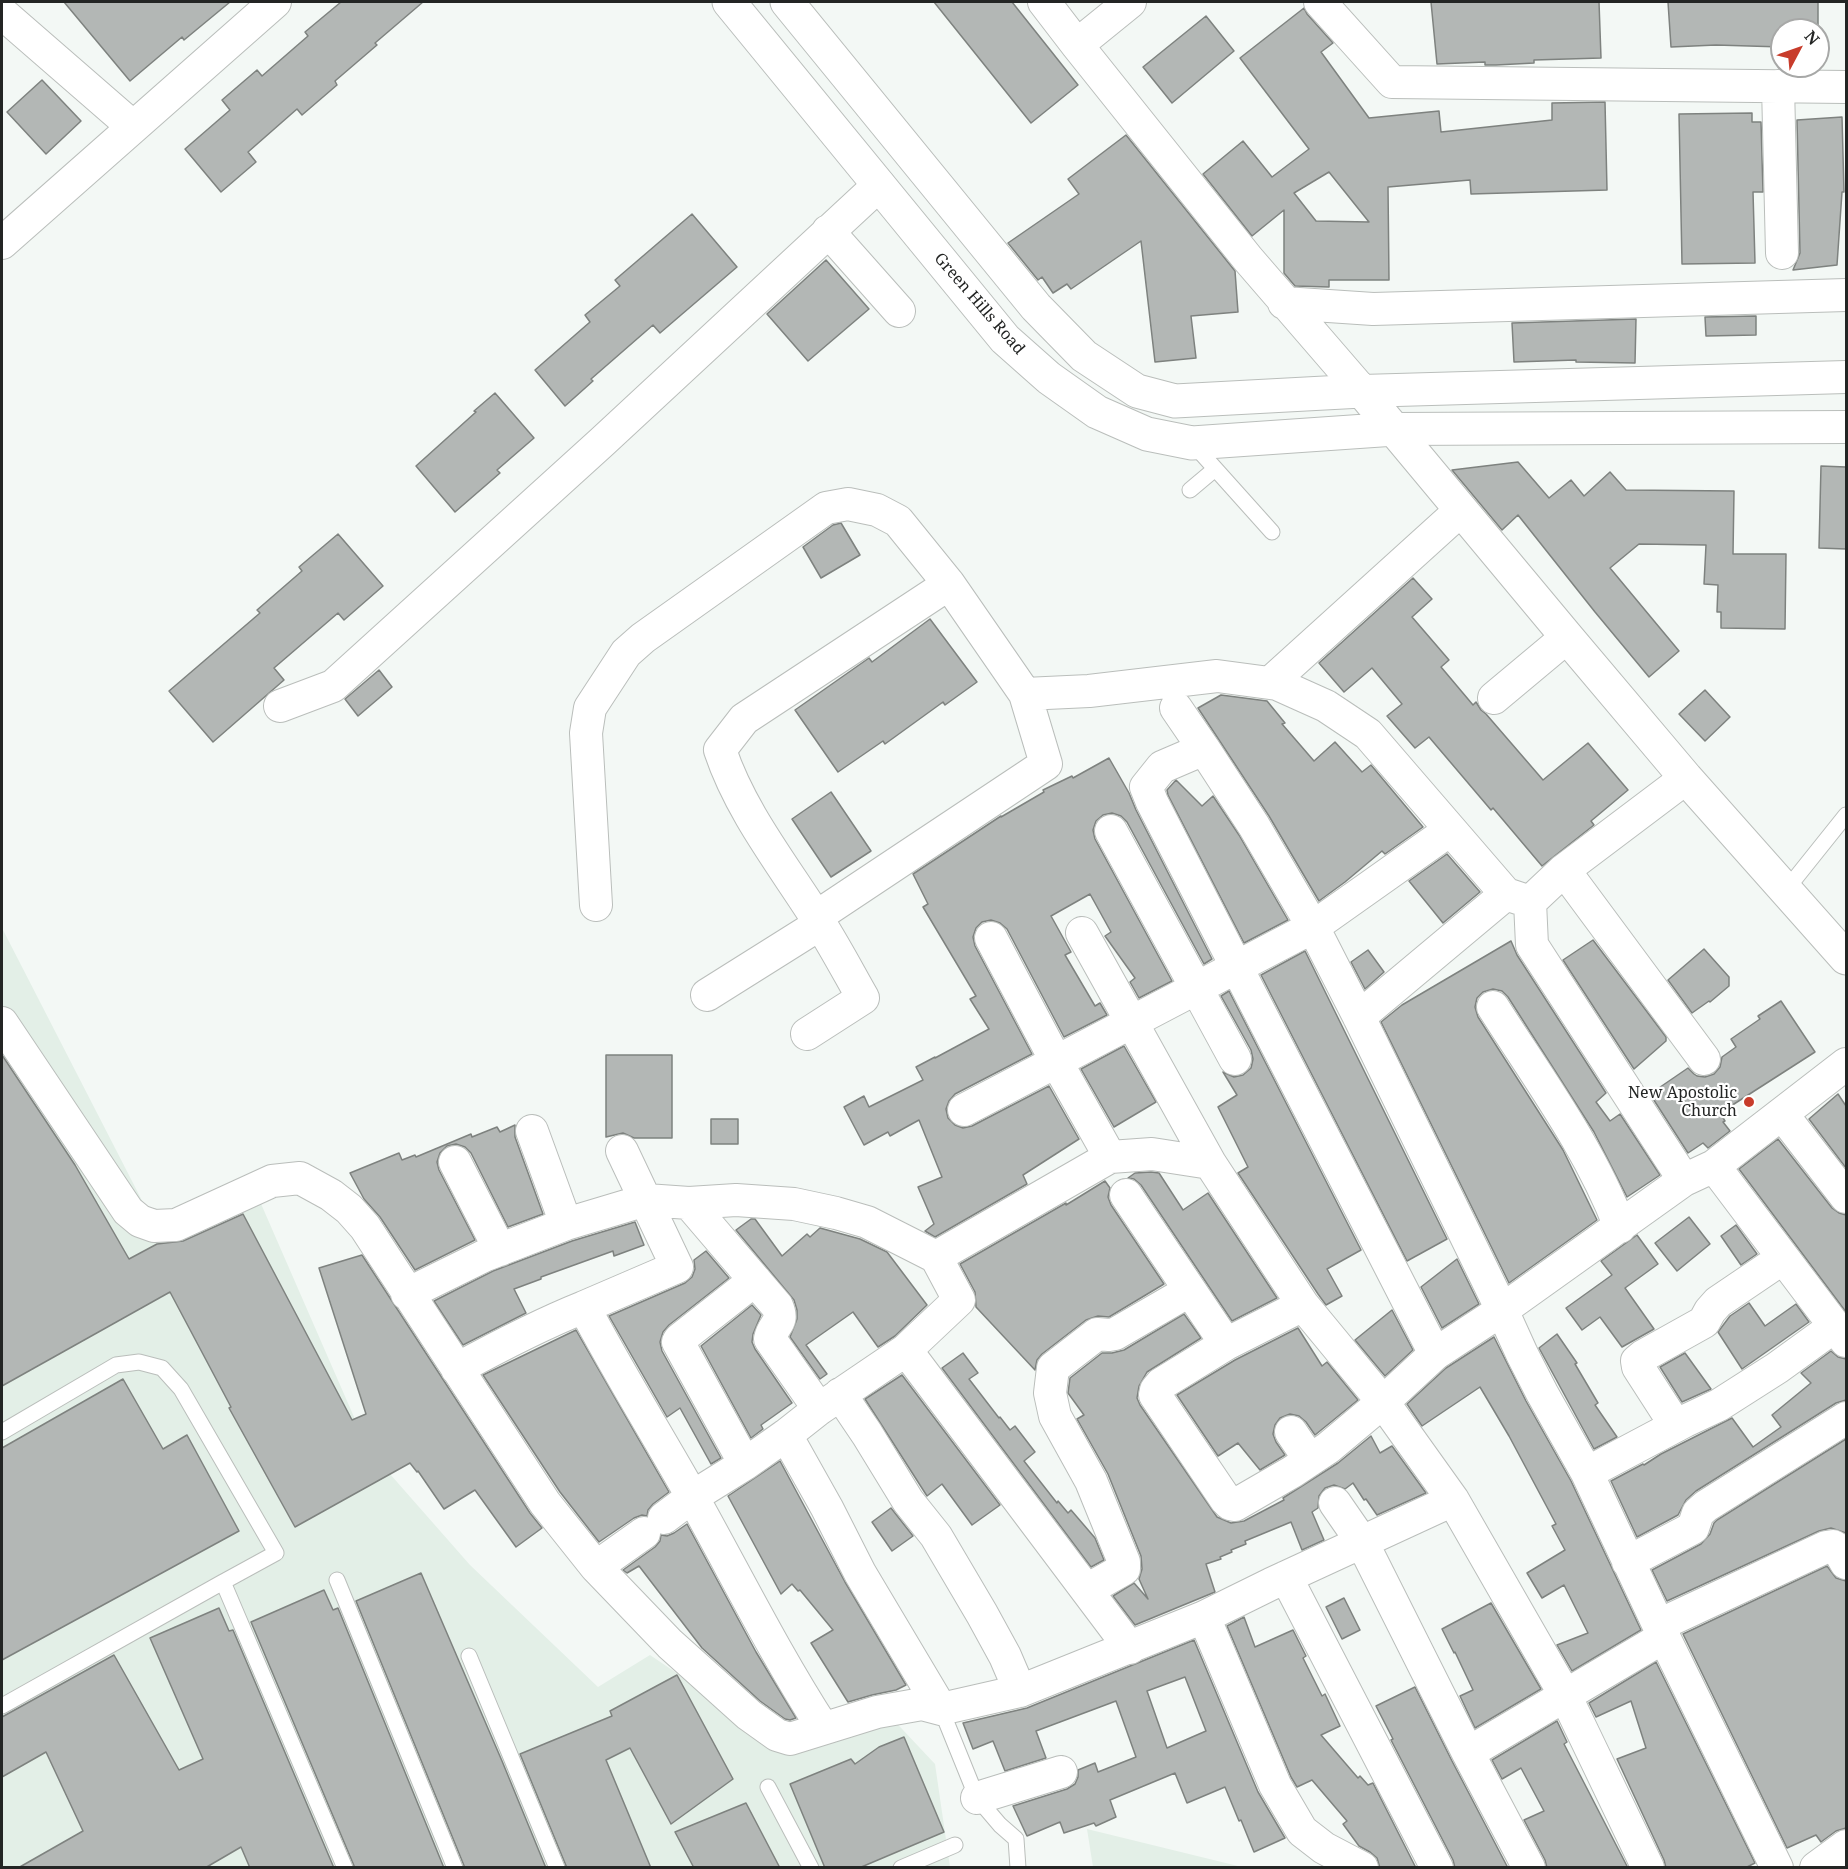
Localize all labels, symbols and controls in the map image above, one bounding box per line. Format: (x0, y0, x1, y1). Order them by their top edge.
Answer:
north arrow (1770, 18, 1830, 78)
text: N (1800, 26, 1825, 49)
street label: Green Hills Road (930, 249, 1028, 359)
place label: New Apostolic Church (1628, 1083, 1737, 1121)
marker: New Apostolic Church (1742, 1095, 1756, 1109)

